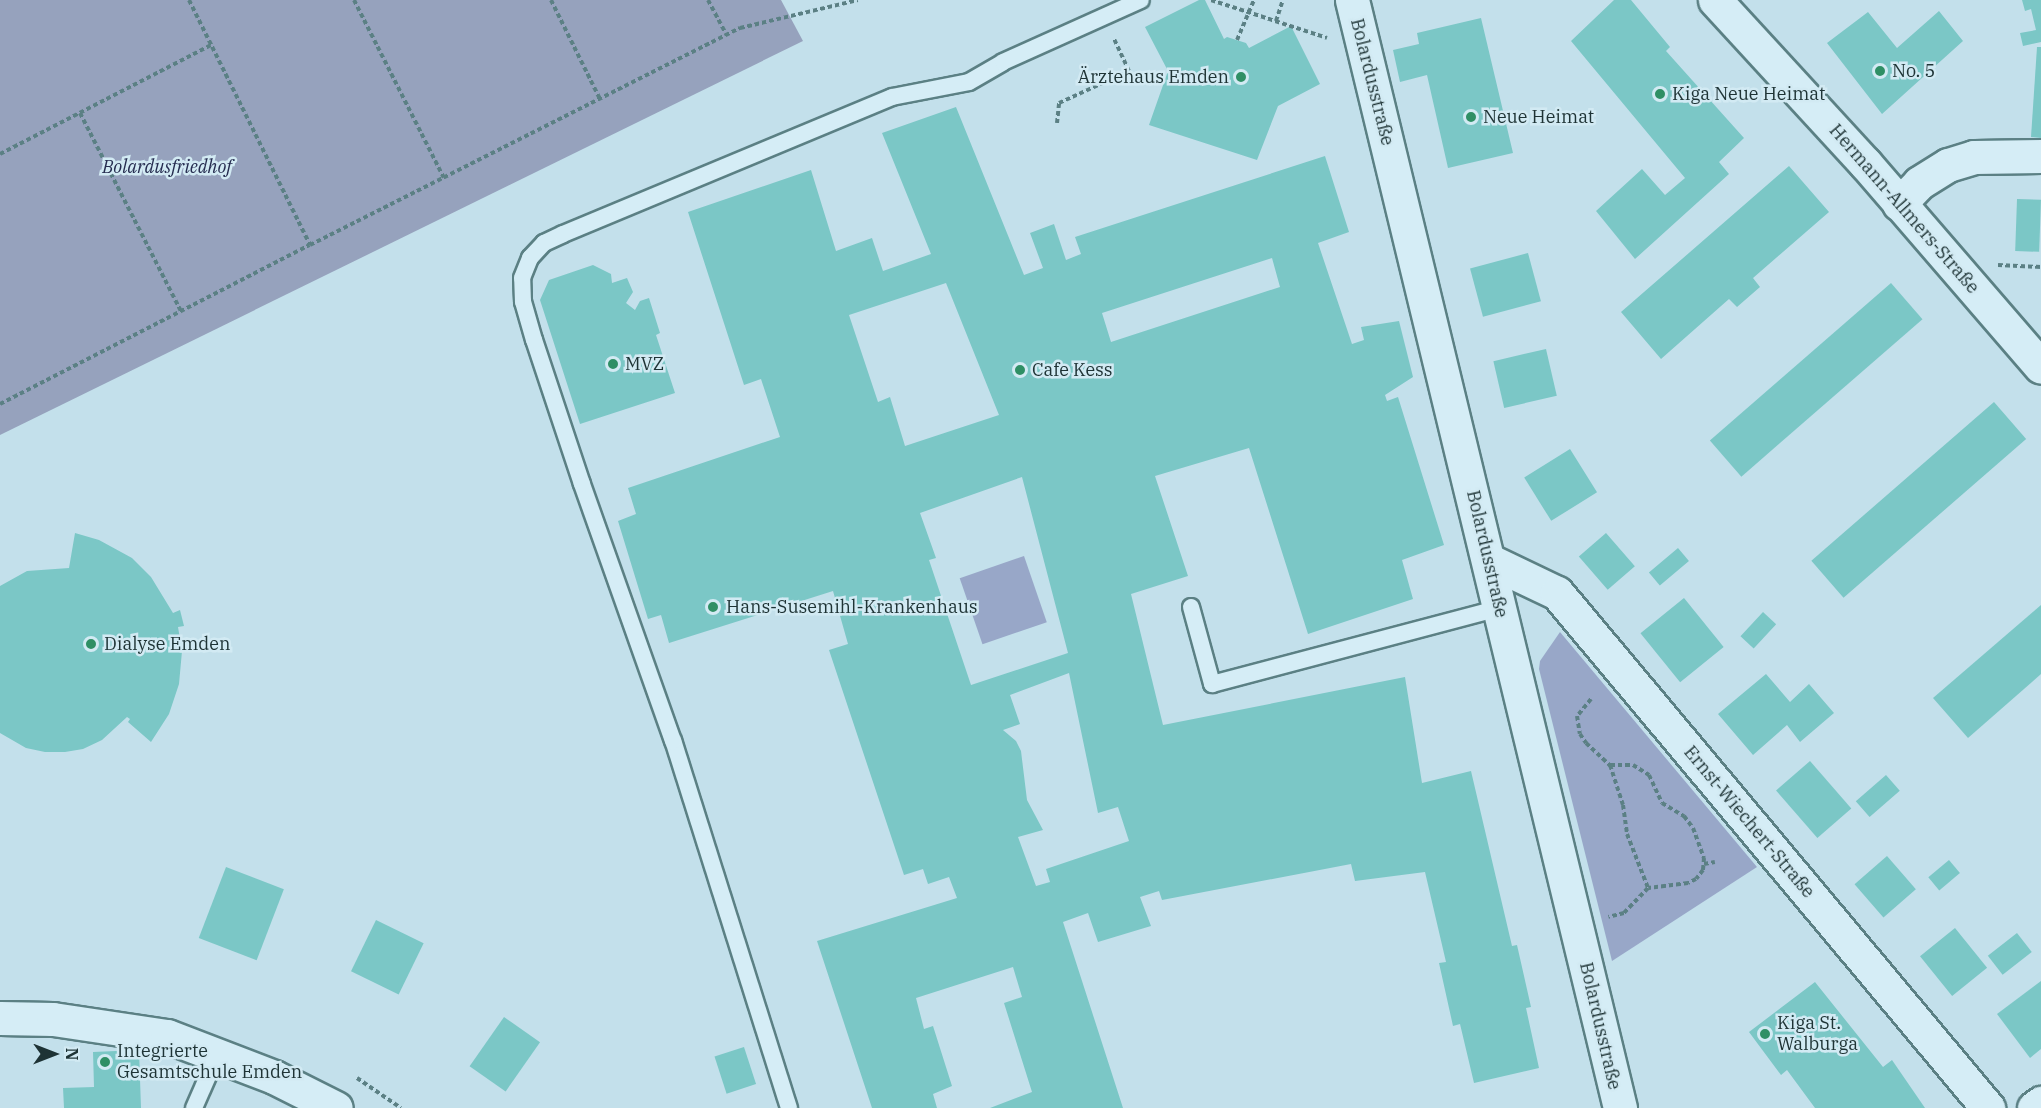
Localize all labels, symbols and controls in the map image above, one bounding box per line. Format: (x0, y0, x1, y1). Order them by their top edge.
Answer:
street label: Bolardusstraße (1346, 16, 1398, 148)
place label: No. 5 (1892, 60, 1935, 82)
marker: No. 5 (1873, 64, 1887, 78)
place label: Ärztehaus Emden (1078, 66, 1229, 88)
marker: Ärztehaus Emden (1234, 70, 1248, 84)
place label: Kiga Neue Heimat (1672, 83, 1825, 105)
marker: Kiga Neue Heimat (1653, 87, 1667, 101)
place label: Neue Heimat (1483, 106, 1594, 128)
marker: Neue Heimat (1464, 110, 1478, 124)
street label: Hermann-Allmers-Straße (1825, 120, 1983, 298)
park label: Bolardusfriedhof (102, 156, 232, 178)
place label: MVZ (625, 353, 664, 375)
marker: MVZ (606, 357, 620, 371)
place label: Cafe Kess (1032, 359, 1112, 381)
marker: Cafe Kess (1013, 363, 1027, 377)
street label: Bolardusstraße (1462, 488, 1512, 620)
place label: Hans-Susemihl-Krankenhaus (726, 596, 978, 618)
marker: Hans-Susemihl-Krankenhaus (704, 598, 722, 616)
place label: Dialyse Emden (104, 633, 230, 655)
marker: Dialyse Emden (82, 635, 100, 653)
street label: Ernst-Wiechert-Straße (1679, 742, 1819, 902)
street label: Bolardusstraße (1575, 960, 1625, 1092)
place label: Kiga St. Walburga (1777, 1013, 1858, 1056)
north arrow (24, 1024, 84, 1084)
marker: Kiga St. Walburga (1758, 1027, 1772, 1041)
place label: Integrierte Gesamtschule Emden (117, 1041, 302, 1084)
text: N (62, 1048, 82, 1060)
marker: Integrierte Gesamtschule Emden (98, 1055, 112, 1069)

